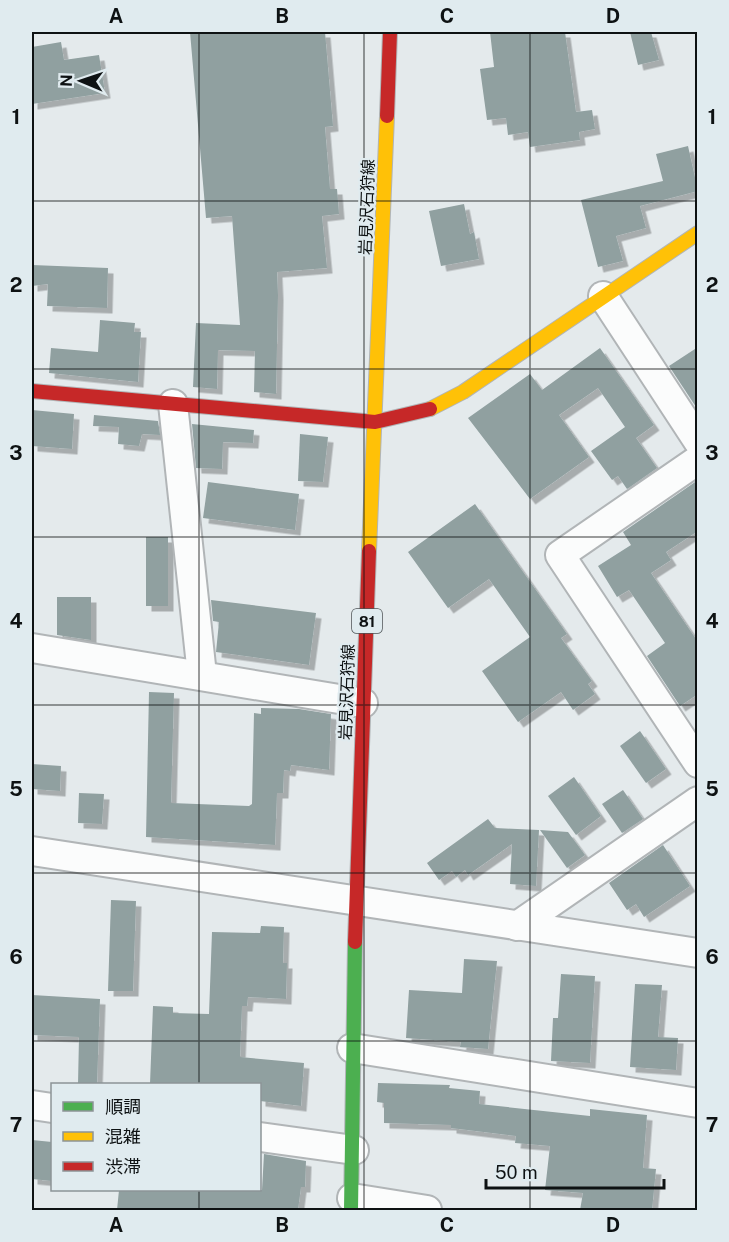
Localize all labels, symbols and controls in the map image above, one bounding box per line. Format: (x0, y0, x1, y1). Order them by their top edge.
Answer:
text: A (109, 4, 123, 28)
text: B (275, 4, 289, 28)
text: C (440, 4, 454, 28)
text: D (606, 4, 620, 28)
north arrow (51, 51, 111, 111)
text: N (57, 74, 76, 87)
text: 1 (12, 105, 20, 129)
text: 1 (708, 105, 716, 129)
street label: 岩見沢石狩線 (356, 159, 378, 255)
text: 2 (10, 273, 22, 297)
text: 2 (706, 273, 718, 297)
text: 3 (9, 441, 23, 465)
text: 3 (705, 441, 719, 465)
text: 4 (9, 609, 23, 633)
road number: 81 (352, 609, 382, 633)
text: 4 (705, 609, 719, 633)
street label: 岩見沢石狩線 (336, 644, 358, 740)
text: 5 (9, 777, 23, 801)
text: 5 (705, 777, 719, 801)
text: 6 (9, 945, 23, 969)
text: 6 (705, 945, 719, 969)
legend (51, 1083, 261, 1191)
text: 順調 (105, 1096, 141, 1117)
text: 7 (10, 1113, 22, 1137)
text: 7 (706, 1113, 718, 1137)
text: 混雑 (105, 1126, 141, 1147)
scale bar (486, 1152, 664, 1190)
text: 渋滞 (105, 1156, 141, 1177)
text: 50 m (495, 1162, 538, 1183)
text: A (109, 1213, 123, 1237)
text: B (275, 1213, 289, 1237)
text: C (440, 1213, 454, 1237)
text: D (606, 1213, 620, 1237)

